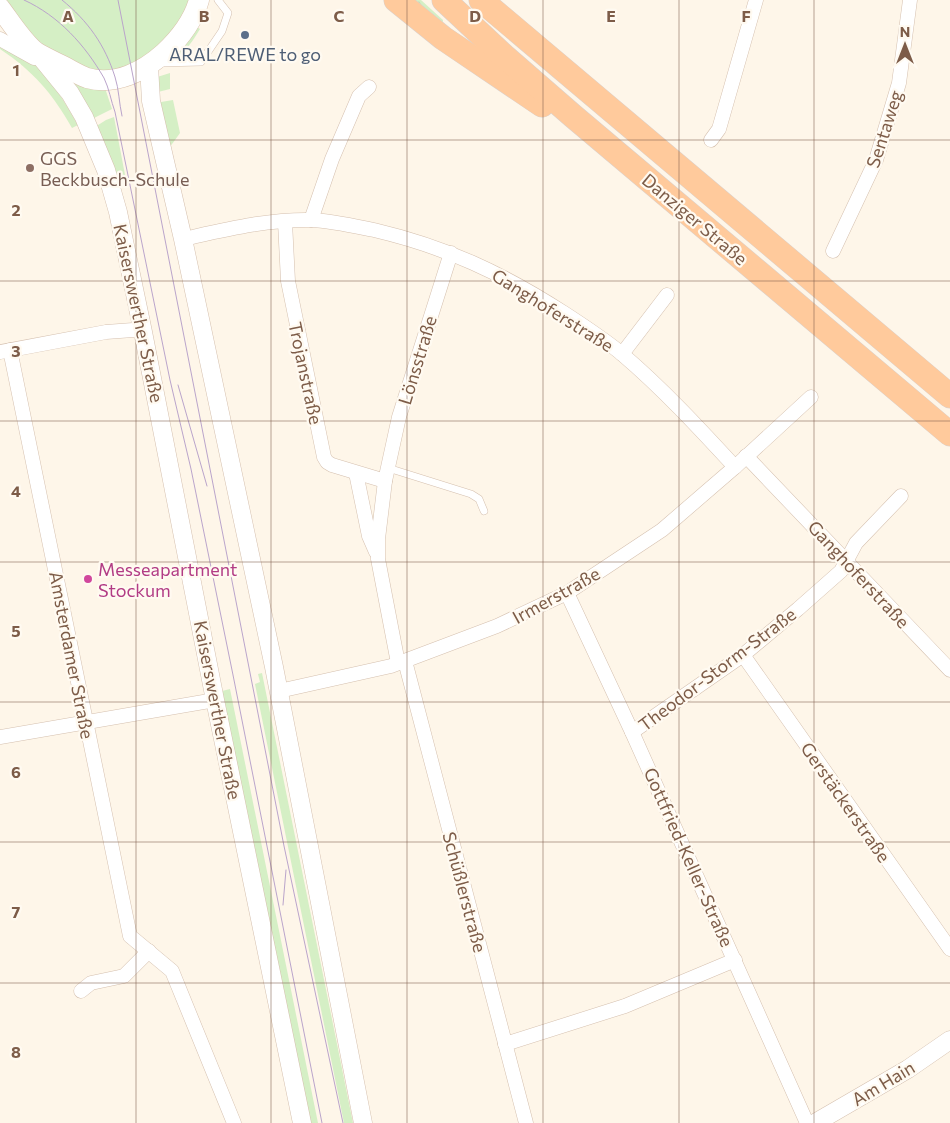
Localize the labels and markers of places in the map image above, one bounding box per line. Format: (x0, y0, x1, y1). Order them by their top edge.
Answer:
marker: ARAL/REWE to go (239, 29, 251, 41)
place label: ARAL/REWE to go (169, 43, 321, 65)
place label: GGS Beckbusch-Schule (40, 147, 189, 190)
marker: GGS Beckbusch-Schule (24, 162, 36, 174)
place label: Messeapartment Stockum (98, 558, 237, 601)
marker: Messeapartment Stockum (82, 573, 94, 585)

